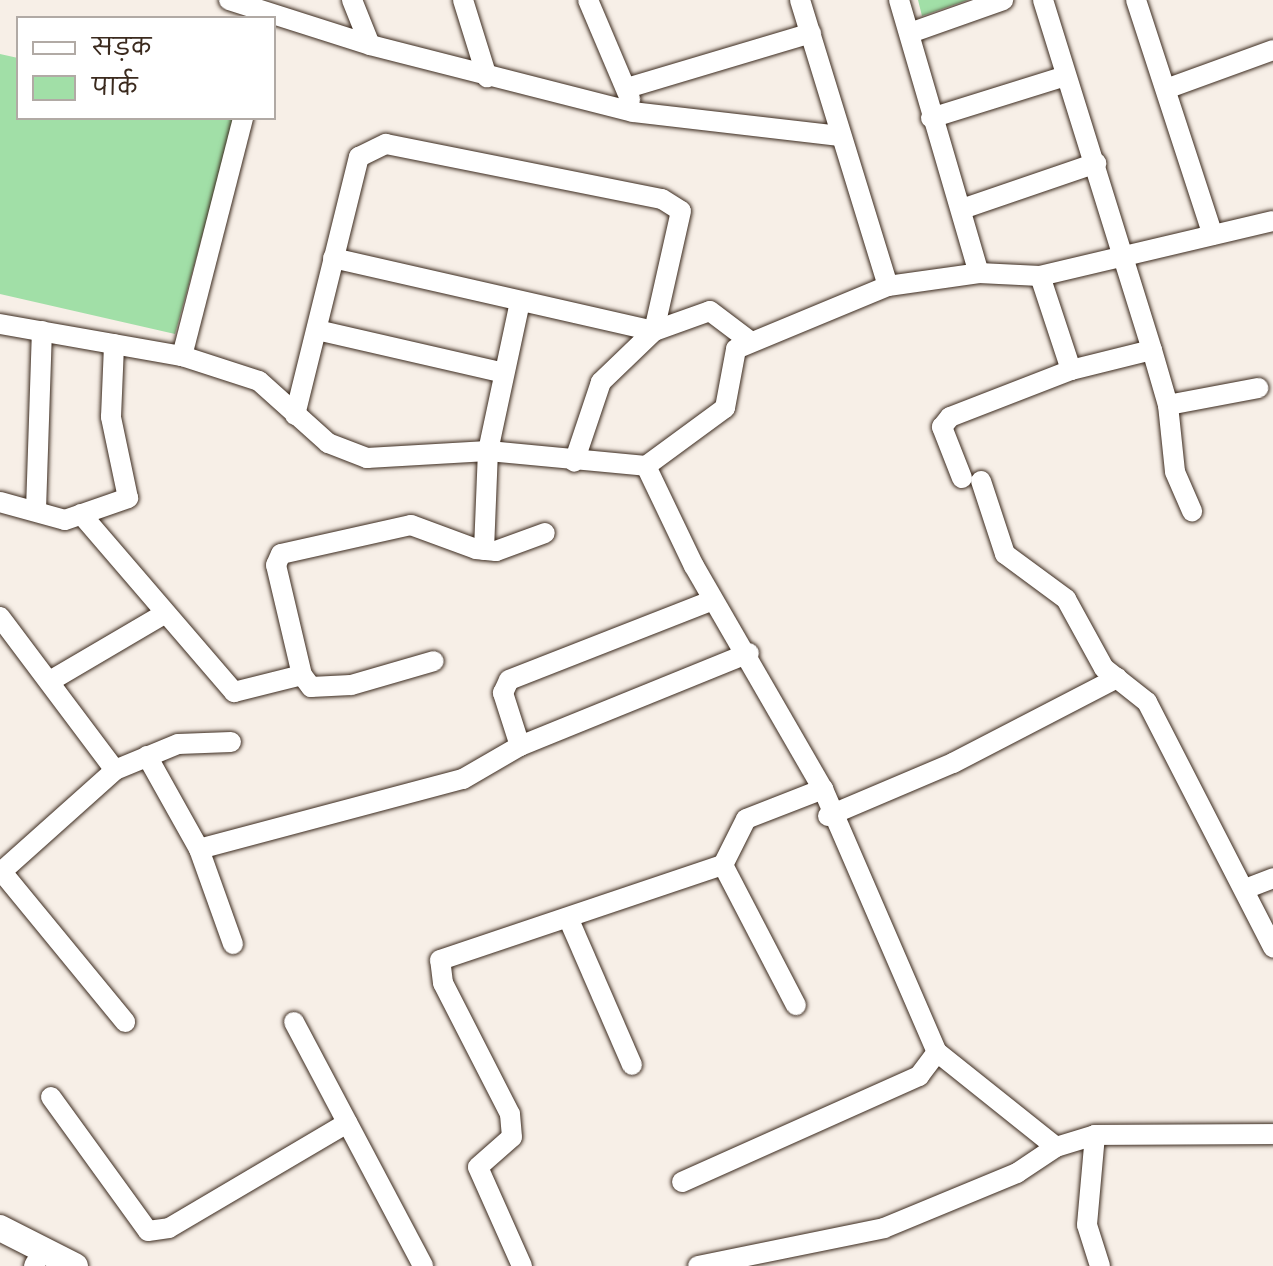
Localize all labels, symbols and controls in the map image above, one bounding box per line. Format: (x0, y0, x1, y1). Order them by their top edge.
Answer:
legend (16, 16, 276, 120)
text: सड़क (92, 33, 151, 61)
text: पार्क (92, 73, 137, 101)

